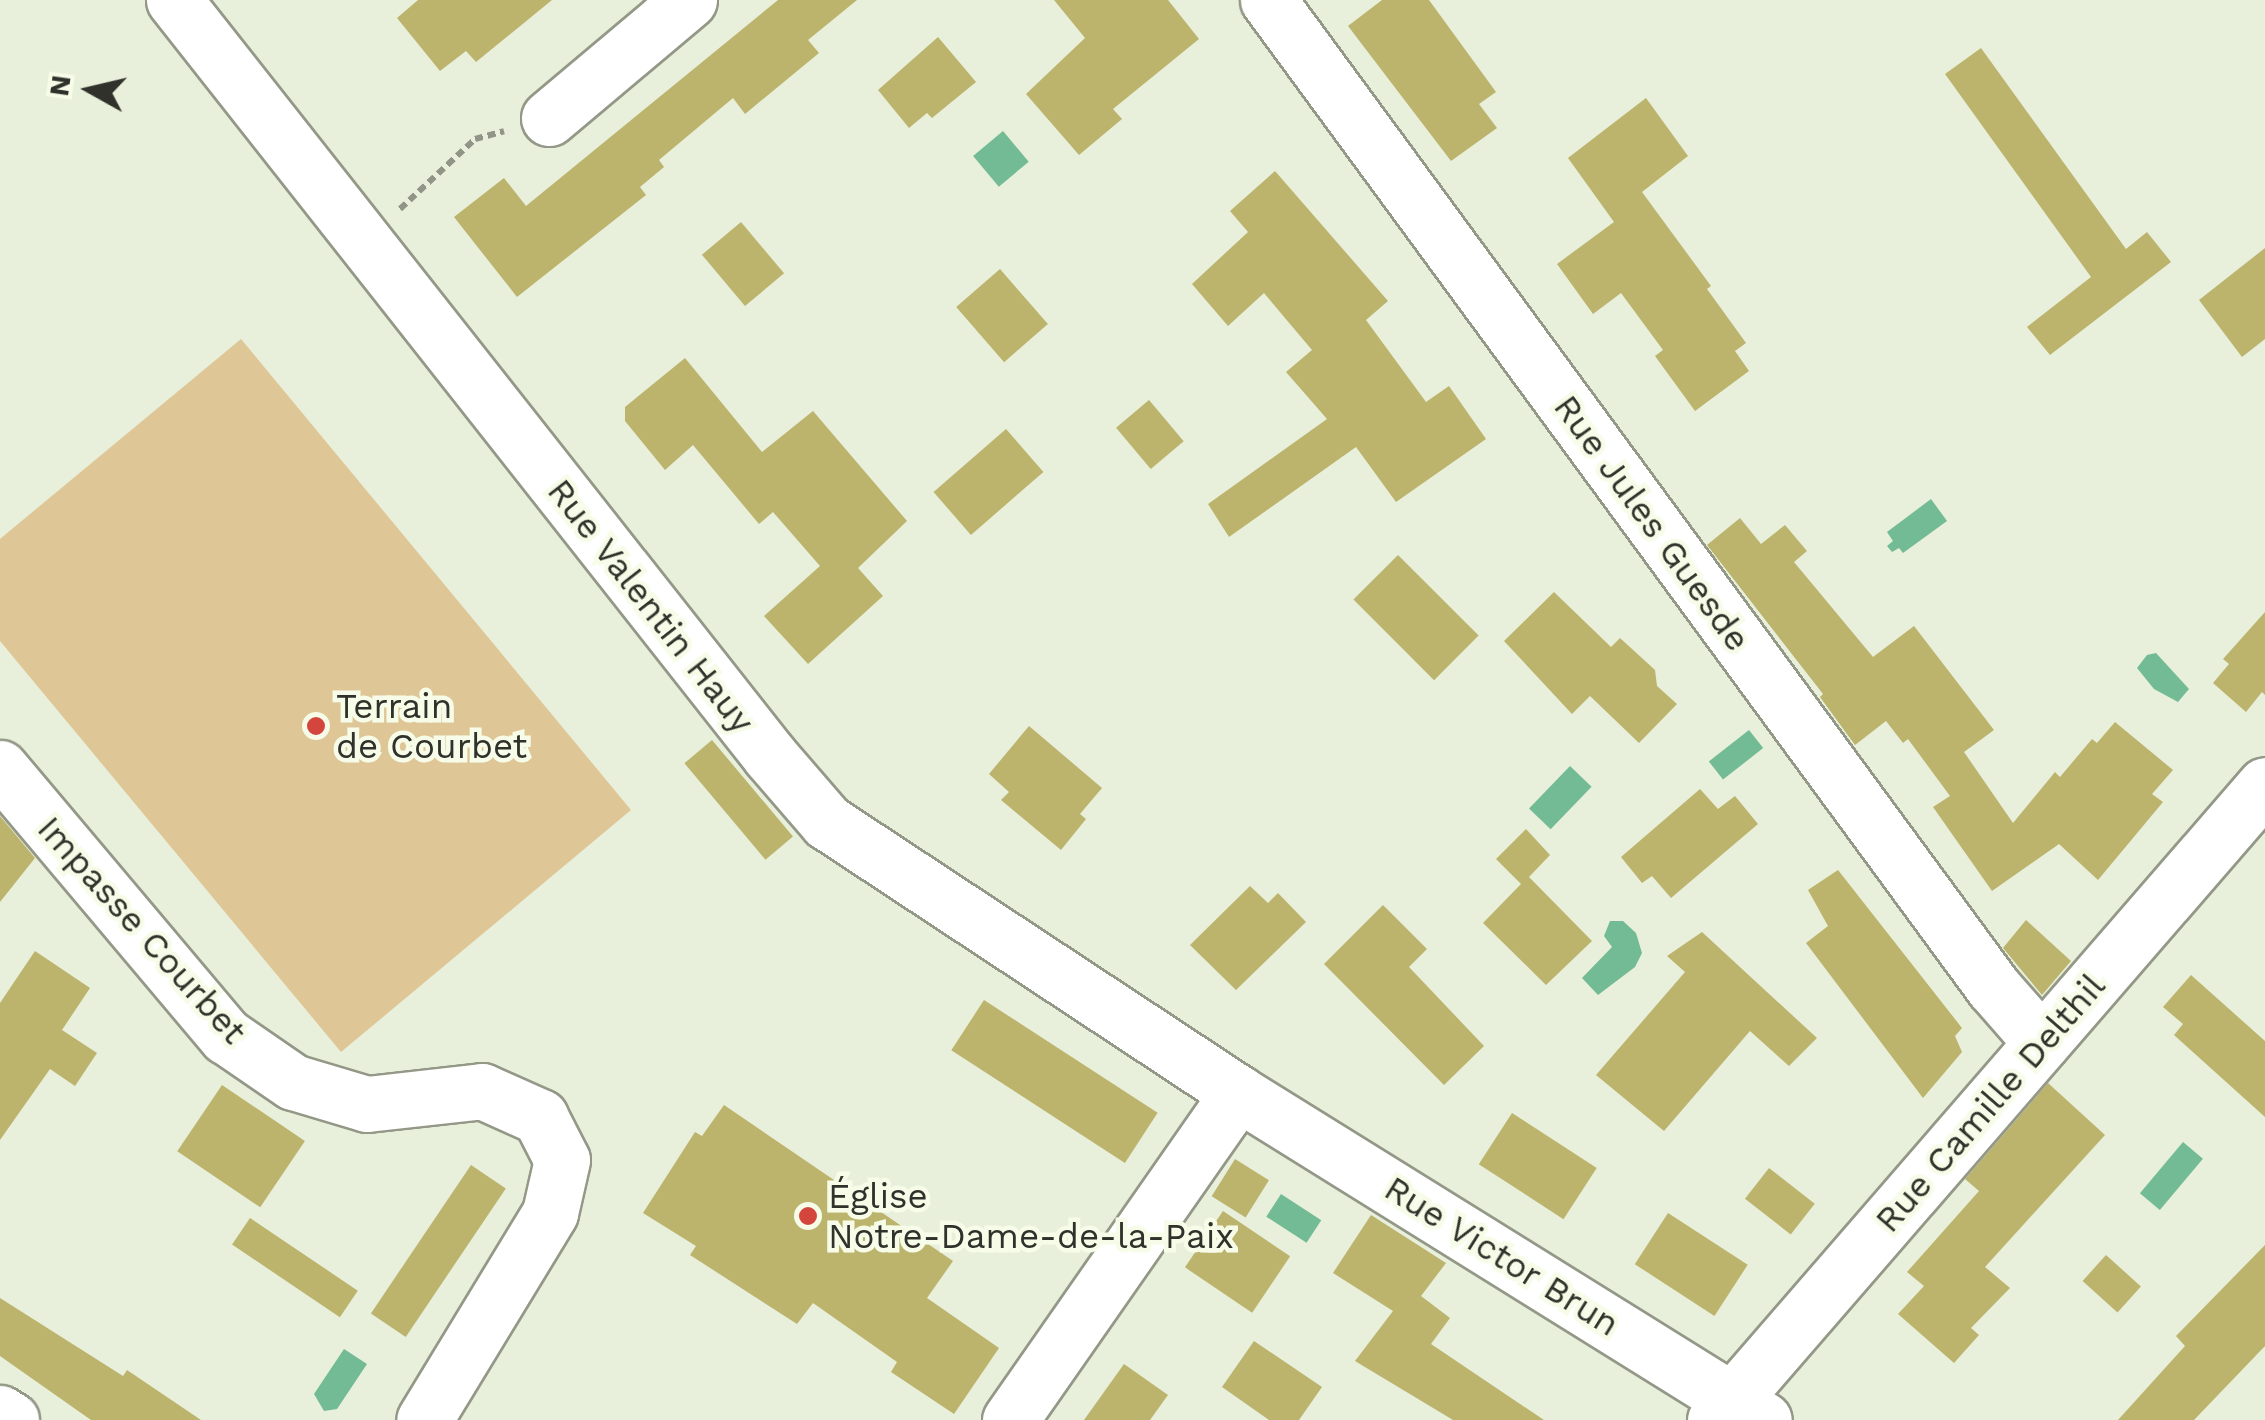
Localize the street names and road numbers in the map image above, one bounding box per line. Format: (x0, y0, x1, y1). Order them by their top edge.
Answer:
street label: Rue Jules Guesde (1545, 387, 1759, 659)
street label: Rue Valentin Hauy (538, 470, 764, 742)
street label: Impasse Courbet (29, 808, 255, 1052)
street label: Rue Camille Delthil (1866, 965, 2114, 1241)
street label: Rue Victor Brun (1376, 1167, 1628, 1345)

